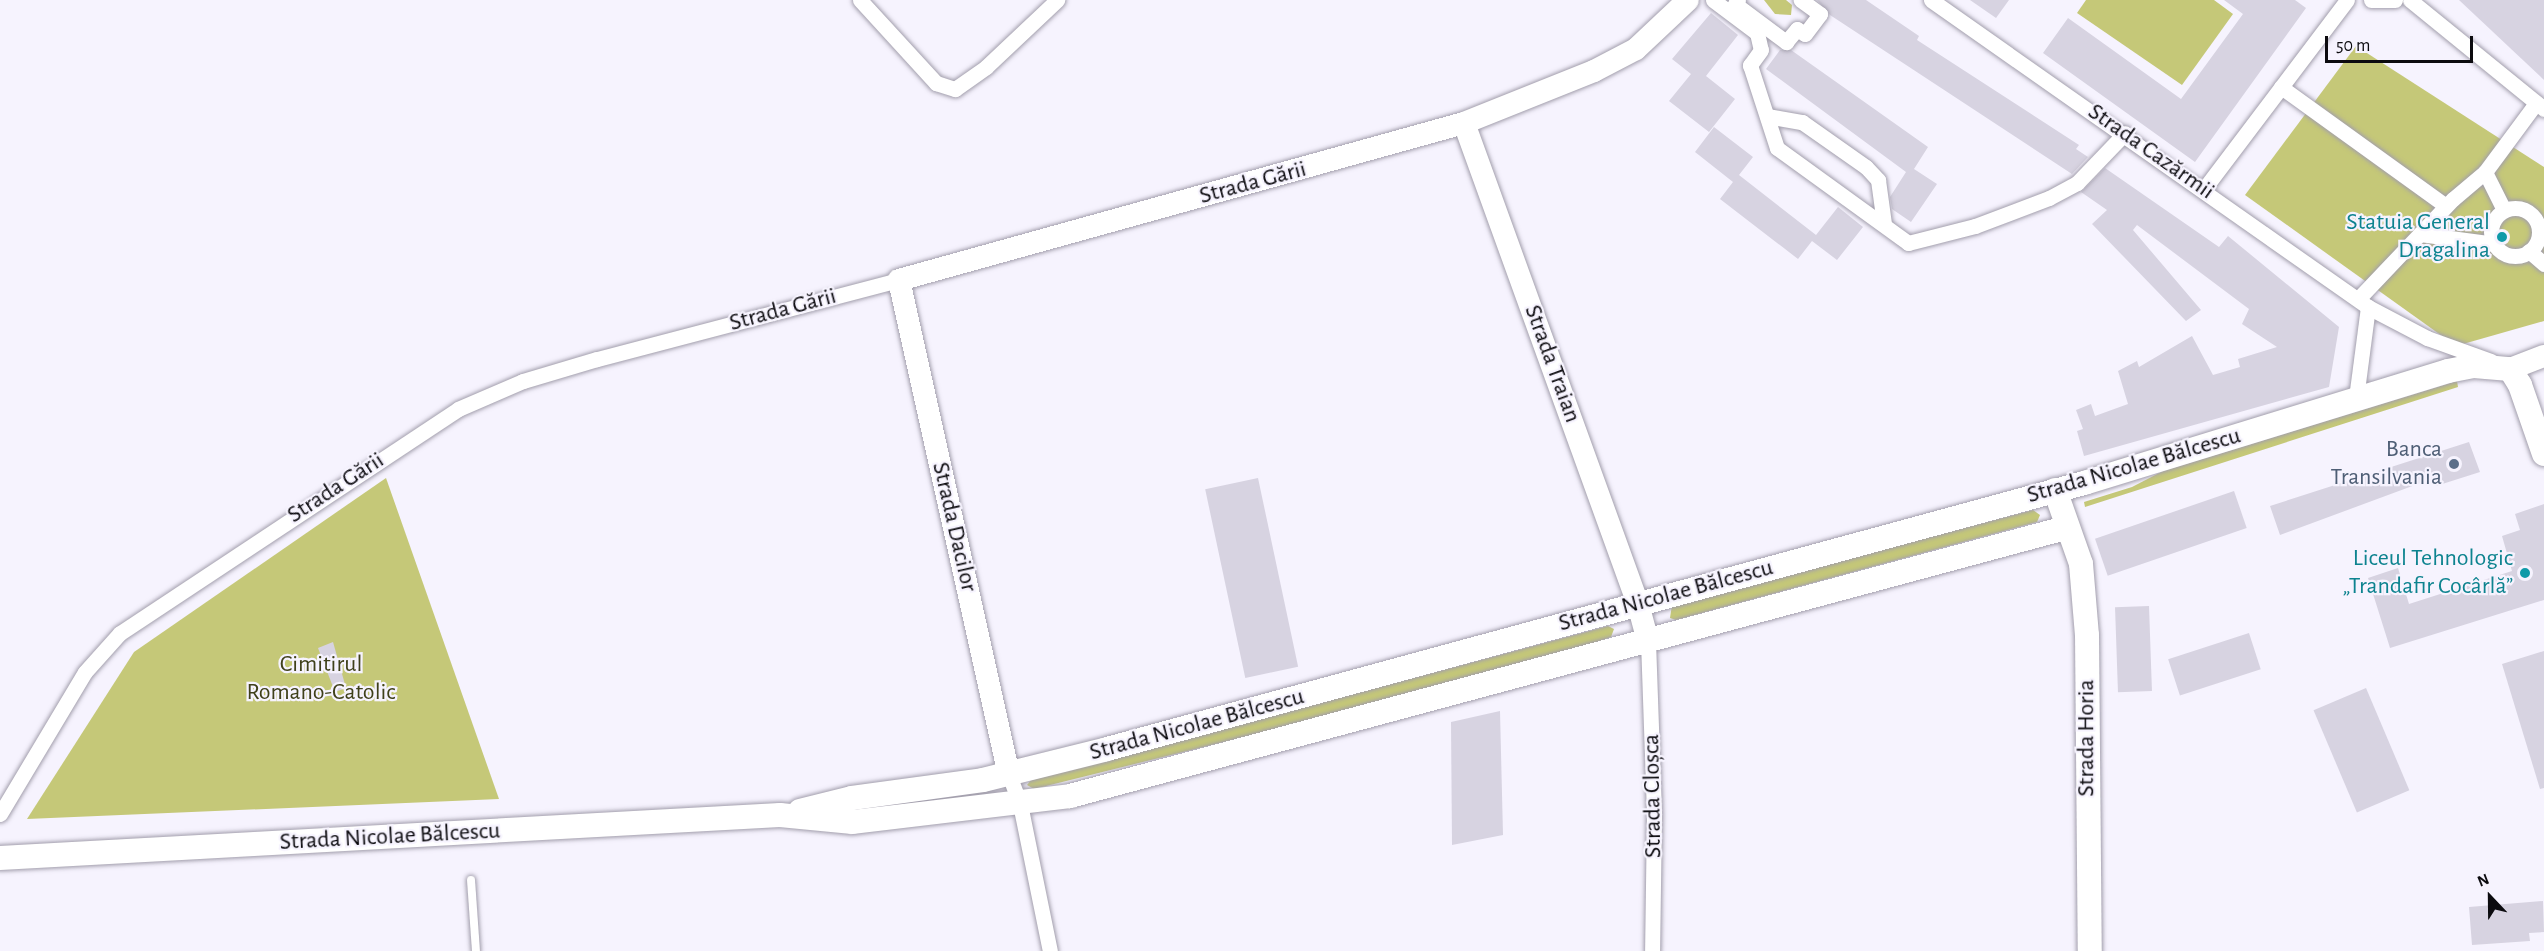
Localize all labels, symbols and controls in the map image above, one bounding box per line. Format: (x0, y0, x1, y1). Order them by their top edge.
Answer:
scale bar (2328, 24, 2476, 62)
text: 50 m (2336, 37, 2370, 55)
street label: Strada Cazărmii (2082, 98, 2220, 206)
street label: Strada Gării (1196, 155, 1310, 211)
place label: Statuia General Dragalina (2346, 209, 2490, 265)
marker: Statuia General Dragalina (2495, 230, 2509, 244)
street label: Strada Gării (726, 282, 840, 338)
street label: Strada Traian (1517, 301, 1587, 427)
street label: Strada Nicolae Bălcescu (2024, 422, 2244, 510)
place label: Banca Transilvania (2331, 436, 2442, 492)
street label: Strada Gării (282, 446, 390, 530)
marker: Banca Transilvania (2447, 457, 2461, 471)
street label: Strada Dacilor (925, 460, 983, 594)
place label: Liceul Tehnologic „Trandafir Cocârlă” (2342, 545, 2513, 601)
street label: Strada Nicolae Bălcescu (1556, 554, 1776, 638)
marker: Liceul Tehnologic „Trandafir Cocârlă” (2518, 566, 2532, 580)
park label: Cimitirul Romano-Catolic (246, 651, 396, 707)
street label: Strada Horia (2073, 679, 2101, 797)
street label: Strada Nicolae Bălcescu (1087, 683, 1307, 767)
street label: Strada Cloșca (1638, 734, 1668, 858)
street label: Strada Nicolae Bălcescu (279, 817, 501, 857)
north arrow (2460, 867, 2520, 927)
text: N (2475, 871, 2491, 890)

